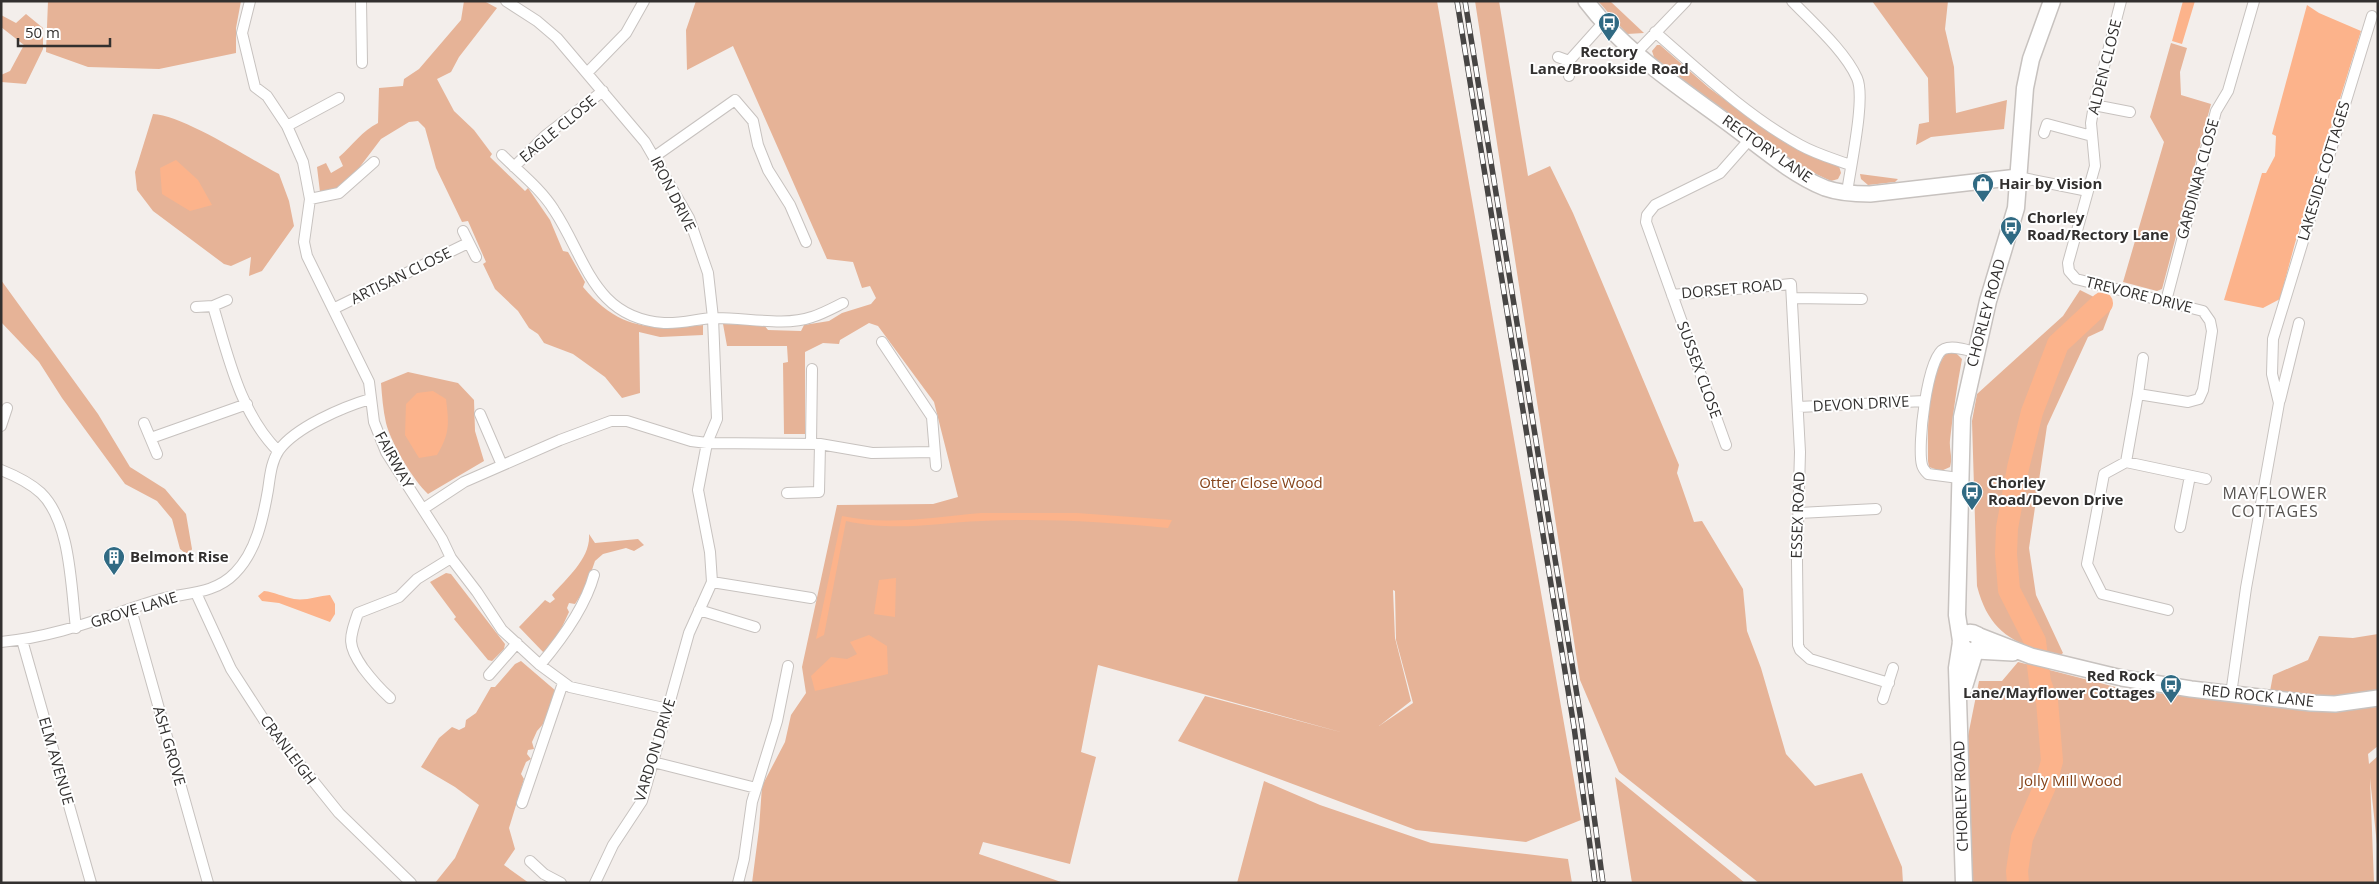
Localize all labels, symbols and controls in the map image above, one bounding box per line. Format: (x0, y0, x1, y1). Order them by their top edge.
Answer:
bus stop icon: Rectory Lane/Brookside Road (1597, 11, 1621, 42)
scale bar (18, 15, 110, 47)
street label: ALDEN CLOSE (2083, 17, 2125, 116)
text: 50 m (25, 22, 60, 42)
place label: Rectory Lane/Brookside Road (1529, 41, 1689, 78)
street label: EAGLE CLOSE (515, 90, 600, 166)
street label: LAKESIDE COTTAGES (2292, 98, 2354, 243)
street label: RECTORY LANE (1719, 110, 1817, 187)
street label: GARDINAR CLOSE (2171, 116, 2223, 241)
street label: IRON DRIVE (646, 153, 701, 235)
shop icon: Hair by Vision (1971, 172, 1995, 203)
place label: Hair by Vision (1999, 173, 2102, 193)
place label: Chorley Road/Rectory Lane (2027, 207, 2169, 244)
bus stop icon: Chorley Road/Rectory Lane (1999, 215, 2023, 246)
street label: ARTISAN CLOSE (347, 242, 454, 308)
street label: CHORLEY ROAD (1961, 256, 2009, 369)
street label: TREVORE DRIVE (2084, 271, 2195, 317)
street label: DORSET ROAD (1680, 274, 1784, 302)
street label: SUSSEX CLOSE (1673, 318, 1727, 421)
street label: DEVON DRIVE (1812, 390, 1910, 416)
street label: FAIRWAY (371, 427, 419, 492)
street label: ESSEX ROAD (1785, 471, 1809, 559)
park label: Otter Close Wood (1199, 472, 1323, 492)
place label: Chorley Road/Devon Drive (1988, 472, 2124, 509)
bus stop icon: Chorley Road/Devon Drive (1960, 480, 1984, 511)
district label: MAYFLOWER COTTAGES (2222, 482, 2328, 522)
building icon: Belmont Rise (102, 545, 126, 576)
place label: Belmont Rise (130, 546, 229, 566)
street label: GROVE LANE (88, 586, 180, 632)
place label: Red Rock Lane/Mayflower Cottages (1963, 665, 2156, 702)
bus stop icon: Red Rock Lane/Mayflower Cottages (2159, 673, 2183, 704)
street label: RED ROCK LANE (2201, 679, 2315, 711)
street label: VARDON DRIVE (629, 696, 679, 804)
street label: ASH GROVE (149, 704, 191, 788)
street label: CRANLEIGH (256, 711, 321, 788)
street label: ELM AVENUE (35, 714, 79, 807)
street label: CHORLEY ROAD (1948, 740, 1972, 852)
park label: Jolly Mill Wood (2018, 770, 2122, 790)

